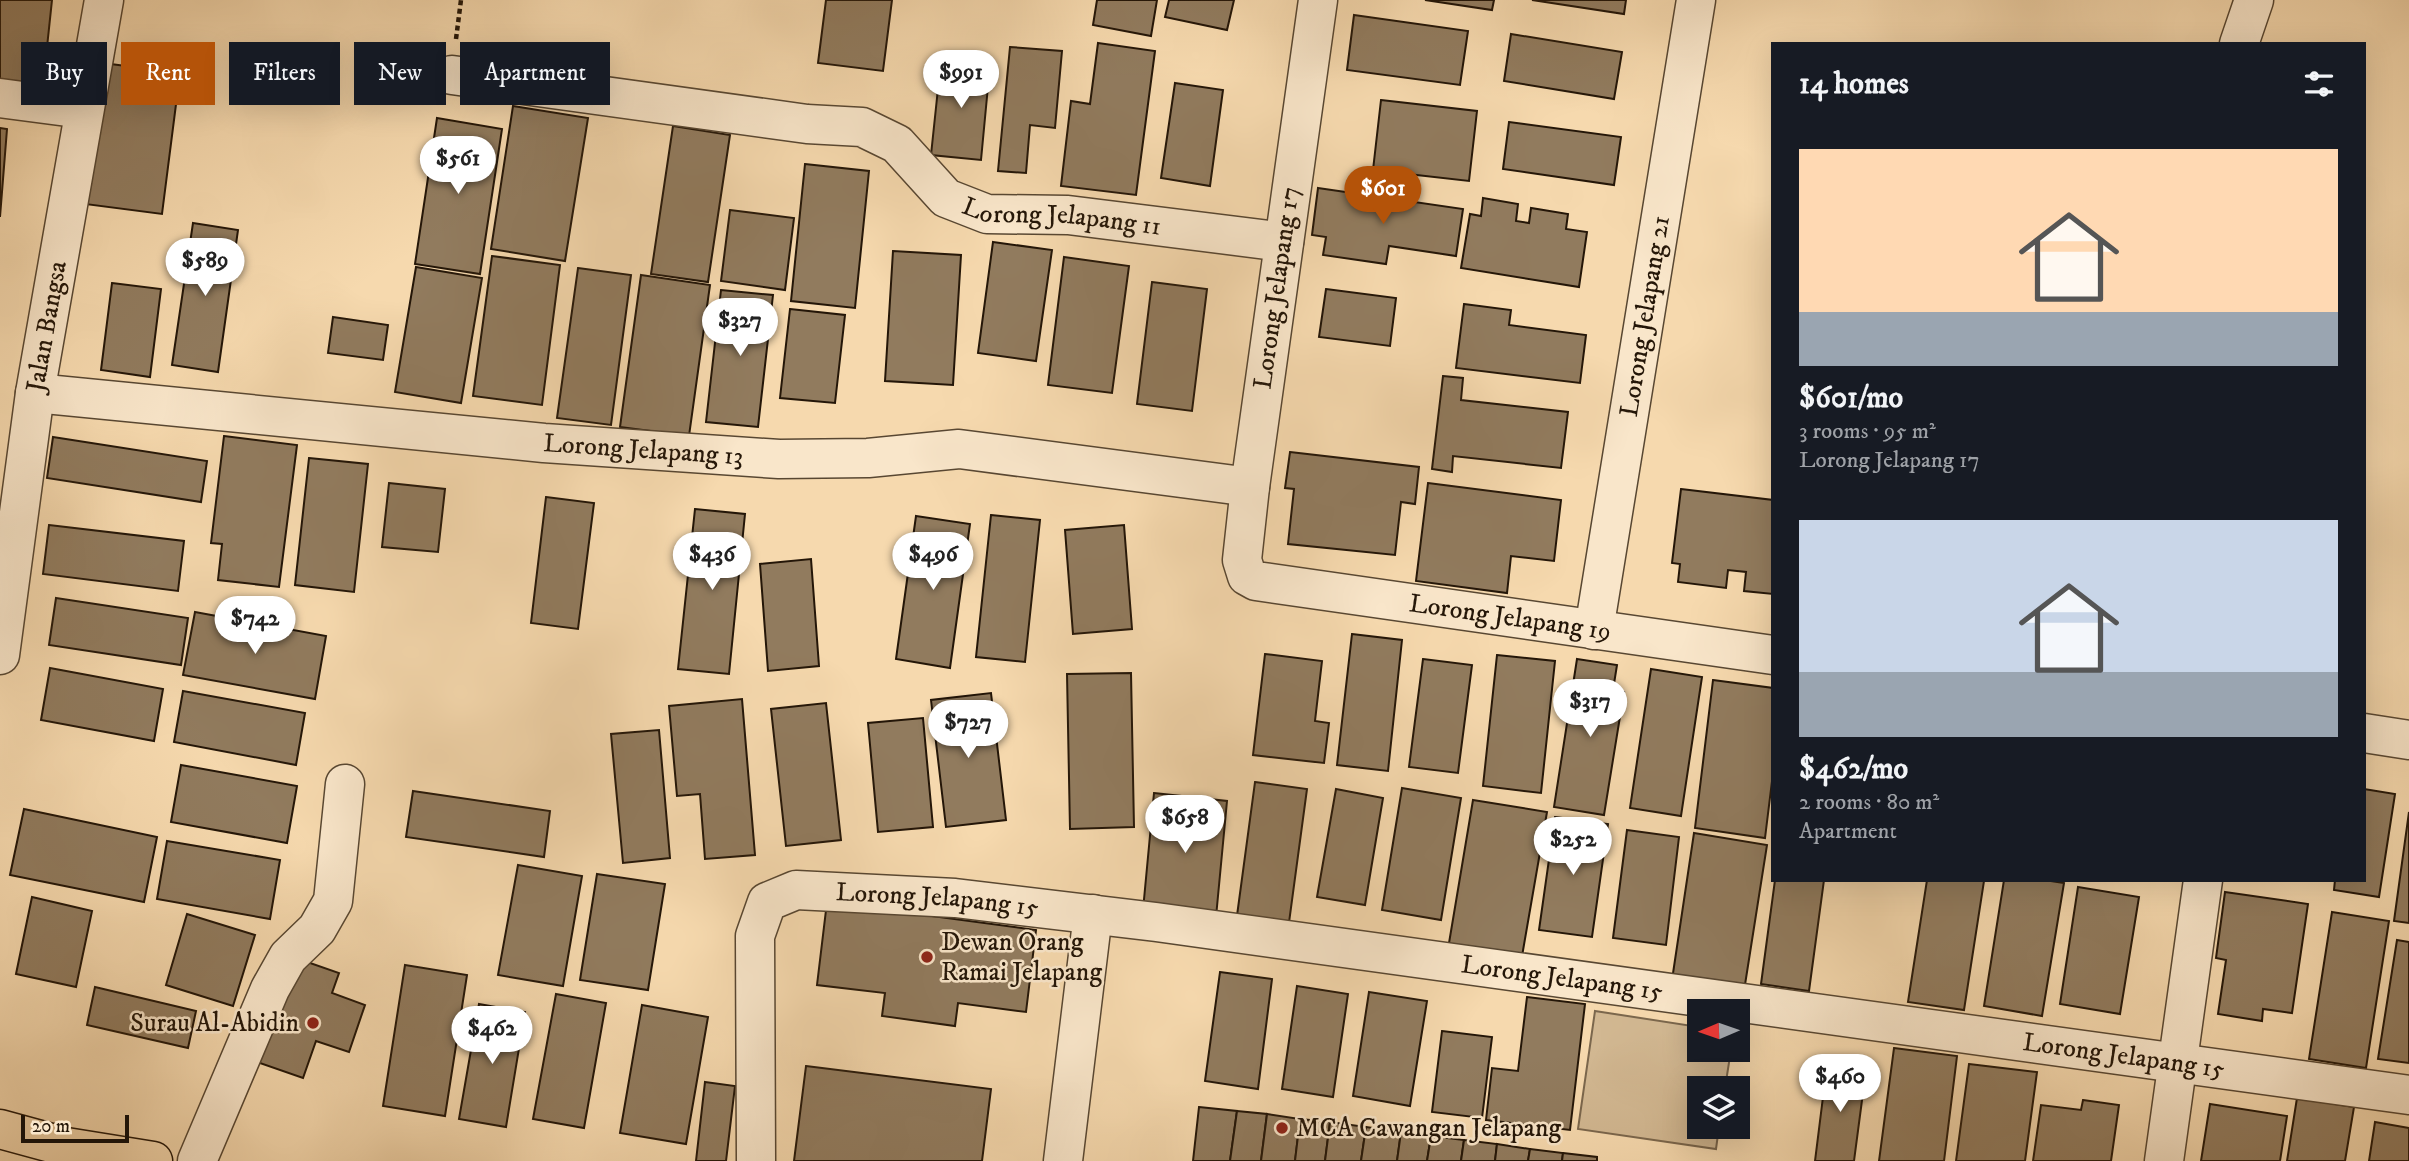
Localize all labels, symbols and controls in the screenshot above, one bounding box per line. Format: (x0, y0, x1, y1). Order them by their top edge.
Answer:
chip: Buy (21, 42, 107, 105)
chip: Rent (121, 42, 215, 105)
chip: Filters (229, 42, 340, 105)
chip: New (354, 42, 446, 105)
chip: Apartment (460, 42, 610, 105)
pin: $991 (920, 50, 1002, 110)
text: $991 (939, 58, 983, 87)
icon: filters (2300, 65, 2338, 103)
text: 14 homes (1799, 66, 1909, 103)
pin: $561 (417, 136, 499, 196)
text: $561 (436, 144, 480, 173)
pin: $601 (1342, 166, 1424, 226)
text: $601 (1360, 174, 1406, 203)
street label: Lorong Jelapang 17 (1246, 185, 1308, 391)
street label: Lorong Jelapang 11 (957, 189, 1163, 243)
icon: home (2006, 194, 2132, 320)
street label: Lorong Jelapang 21 (1612, 213, 1677, 419)
pin: $589 (164, 238, 246, 298)
text: $589 (182, 246, 228, 275)
street label: Jalan Bangsa (19, 258, 74, 396)
pin: $327 (699, 298, 781, 358)
text: $327 (718, 306, 762, 335)
text: $601/mo (1799, 380, 1903, 417)
text: 3 rooms · 95 m² (1799, 417, 1936, 446)
street label: Lorong Jelapang 13 (542, 426, 744, 473)
text: Lorong Jelapang 17 (1799, 446, 1980, 475)
pin: $436 (671, 532, 753, 592)
pin: $496 (892, 532, 974, 592)
text: $436 (689, 540, 735, 569)
text: $496 (908, 540, 958, 569)
icon: home (2006, 565, 2132, 691)
street label: Lorong Jelapang 19 (1407, 587, 1613, 648)
pin: $742 (214, 596, 296, 656)
text: $742 (231, 604, 279, 633)
pin: $317 (1549, 680, 1631, 739)
text: $317 (1569, 687, 1611, 716)
pin: $727 (927, 700, 1009, 760)
text: $727 (944, 708, 992, 737)
text: $462/mo (1799, 751, 1908, 788)
text: 2 rooms · 80 m² (1799, 788, 1939, 817)
pin: $658 (1144, 796, 1226, 855)
text: $658 (1161, 803, 1209, 832)
text: Apartment (1799, 817, 1897, 846)
pin: $252 (1532, 818, 1614, 877)
text: $252 (1550, 825, 1596, 854)
street label: Lorong Jelapang 15 (835, 876, 1040, 924)
place label: Dewan Orang Ramai Jelapang (941, 926, 1102, 989)
street label: Lorong Jelapang 15 (1459, 948, 1665, 1008)
marker: Dewan Orang Ramai Jelapang (919, 949, 935, 965)
north arrow (1687, 999, 1750, 1062)
map controls (1687, 999, 1750, 1139)
pin: $462 (451, 1006, 533, 1066)
place label: Surau Al-Abidin (130, 1007, 299, 1040)
text: $462 (467, 1014, 517, 1043)
marker: Surau Al-Abidin (305, 1015, 321, 1031)
street label: Lorong Jelapang 15 (2021, 1025, 2227, 1086)
pin: $460 (1799, 1054, 1881, 1114)
text: $460 (1815, 1062, 1865, 1091)
button: layers (1687, 1076, 1750, 1139)
scale bar (21, 1112, 130, 1144)
place label: MCA Cawangan Jelapang (1296, 1112, 1561, 1145)
text: 20 m (32, 1115, 70, 1138)
marker: MCA Cawangan Jelapang (1274, 1120, 1290, 1136)

